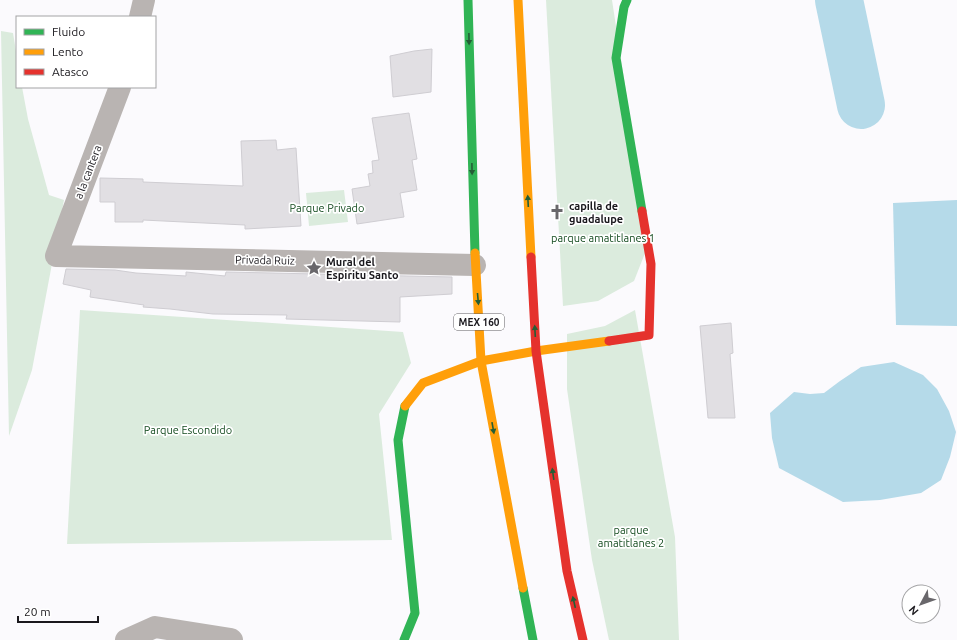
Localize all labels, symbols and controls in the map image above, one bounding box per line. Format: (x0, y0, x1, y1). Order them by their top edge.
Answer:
legend (16, 16, 156, 88)
text: Fluido (52, 25, 85, 38)
one-way arrow (466, 33, 472, 46)
text: Lento (52, 45, 83, 58)
text: Atasco (52, 65, 88, 78)
street label: a la cantera (72, 143, 104, 201)
one-way arrow (469, 163, 475, 176)
one-way arrow (525, 195, 532, 207)
place label: capilla de guadalupe (569, 200, 623, 225)
park label: Parque Privado (290, 202, 364, 214)
church icon: capilla de guadalupe (548, 203, 566, 221)
park label: parque amatitlanes 1 (551, 232, 655, 244)
street label: Privada Ruiz (235, 253, 295, 267)
place label: Mural del Espiritu Santo (326, 256, 399, 281)
place icon: Mural del Espiritu Santo (305, 259, 323, 277)
one-way arrow (474, 293, 481, 305)
road number: MEX 160 (454, 314, 504, 330)
one-way arrow (531, 325, 538, 337)
one-way arrow (491, 421, 497, 434)
park label: Parque Escondido (144, 424, 232, 436)
one-way arrow (550, 468, 556, 480)
park label: parque amatitlanes 2 (598, 524, 664, 549)
north arrow (901, 584, 941, 624)
one-way arrow (571, 596, 577, 608)
scale bar (18, 598, 98, 624)
text: N (906, 604, 921, 618)
text: 20 m (24, 605, 51, 618)

